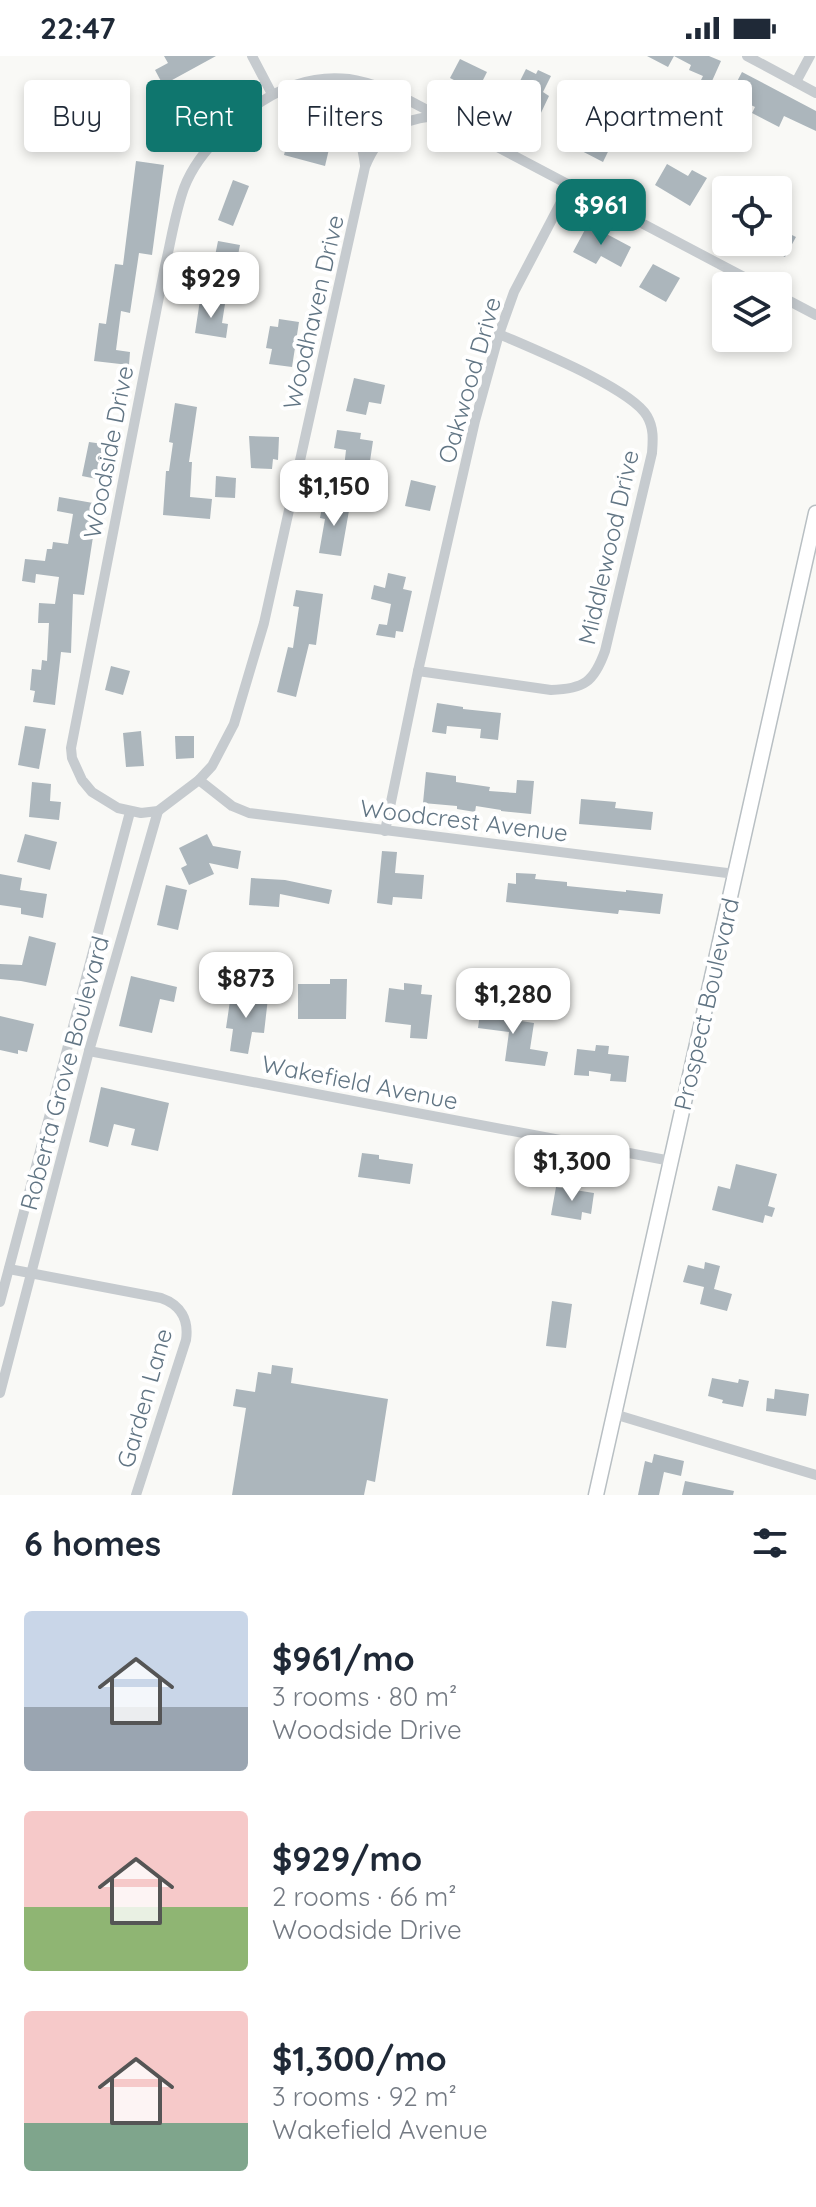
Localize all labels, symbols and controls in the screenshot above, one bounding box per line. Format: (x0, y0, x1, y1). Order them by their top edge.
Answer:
text: 22:47 (40, 9, 116, 47)
chip: Buy (24, 80, 130, 152)
chip: Rent (146, 80, 262, 152)
chip: Filters (278, 80, 411, 152)
chip: New (427, 80, 541, 152)
chip: Apartment (557, 80, 752, 152)
map controls (712, 176, 792, 352)
button: locate (712, 176, 792, 256)
pin: $961 (554, 179, 648, 247)
text: $961 (574, 188, 628, 221)
street label: Woodhaven Drive (276, 212, 350, 412)
pin: $929 (164, 252, 258, 320)
text: $929 (181, 261, 241, 294)
button: layers (712, 272, 792, 352)
street label: Oakwood Drive (431, 293, 507, 467)
street label: Woodside Drive (77, 363, 139, 541)
street label: Middlewood Drive (571, 447, 645, 647)
pin: $1,150 (269, 460, 399, 528)
text: $1,150 (298, 469, 370, 502)
street label: Woodcrest Avenue (358, 792, 570, 848)
street label: Prospect Boulevard (667, 895, 745, 1113)
street label: Roberta Grove Boulevard (13, 933, 115, 1213)
pin: $873 (199, 952, 293, 1020)
text: $873 (217, 961, 275, 994)
pin: $1,280 (448, 968, 578, 1036)
text: $1,280 (474, 977, 552, 1010)
street label: Wakefield Avenue (259, 1048, 461, 1116)
pin: $1,300 (507, 1135, 637, 1203)
text: $1,300 (533, 1144, 611, 1177)
street label: Garden Lane (110, 1325, 178, 1471)
icon: filters (748, 1521, 792, 1565)
text: 6 homes (24, 1522, 161, 1565)
text: $961/mo (272, 1637, 415, 1680)
icon: home (88, 1643, 184, 1739)
text: 3 rooms · 80 m² (272, 1680, 457, 1713)
text: Woodside Drive (272, 1713, 462, 1746)
text: $929/mo (272, 1837, 422, 1880)
icon: home (88, 1843, 184, 1939)
text: 2 rooms · 66 m² (272, 1880, 457, 1913)
text: Woodside Drive (272, 1913, 462, 1946)
text: $1,300/mo (272, 2037, 447, 2080)
icon: home (88, 2043, 184, 2139)
text: 3 rooms · 92 m² (272, 2080, 457, 2113)
text: Wakefield Avenue (272, 2113, 488, 2146)

